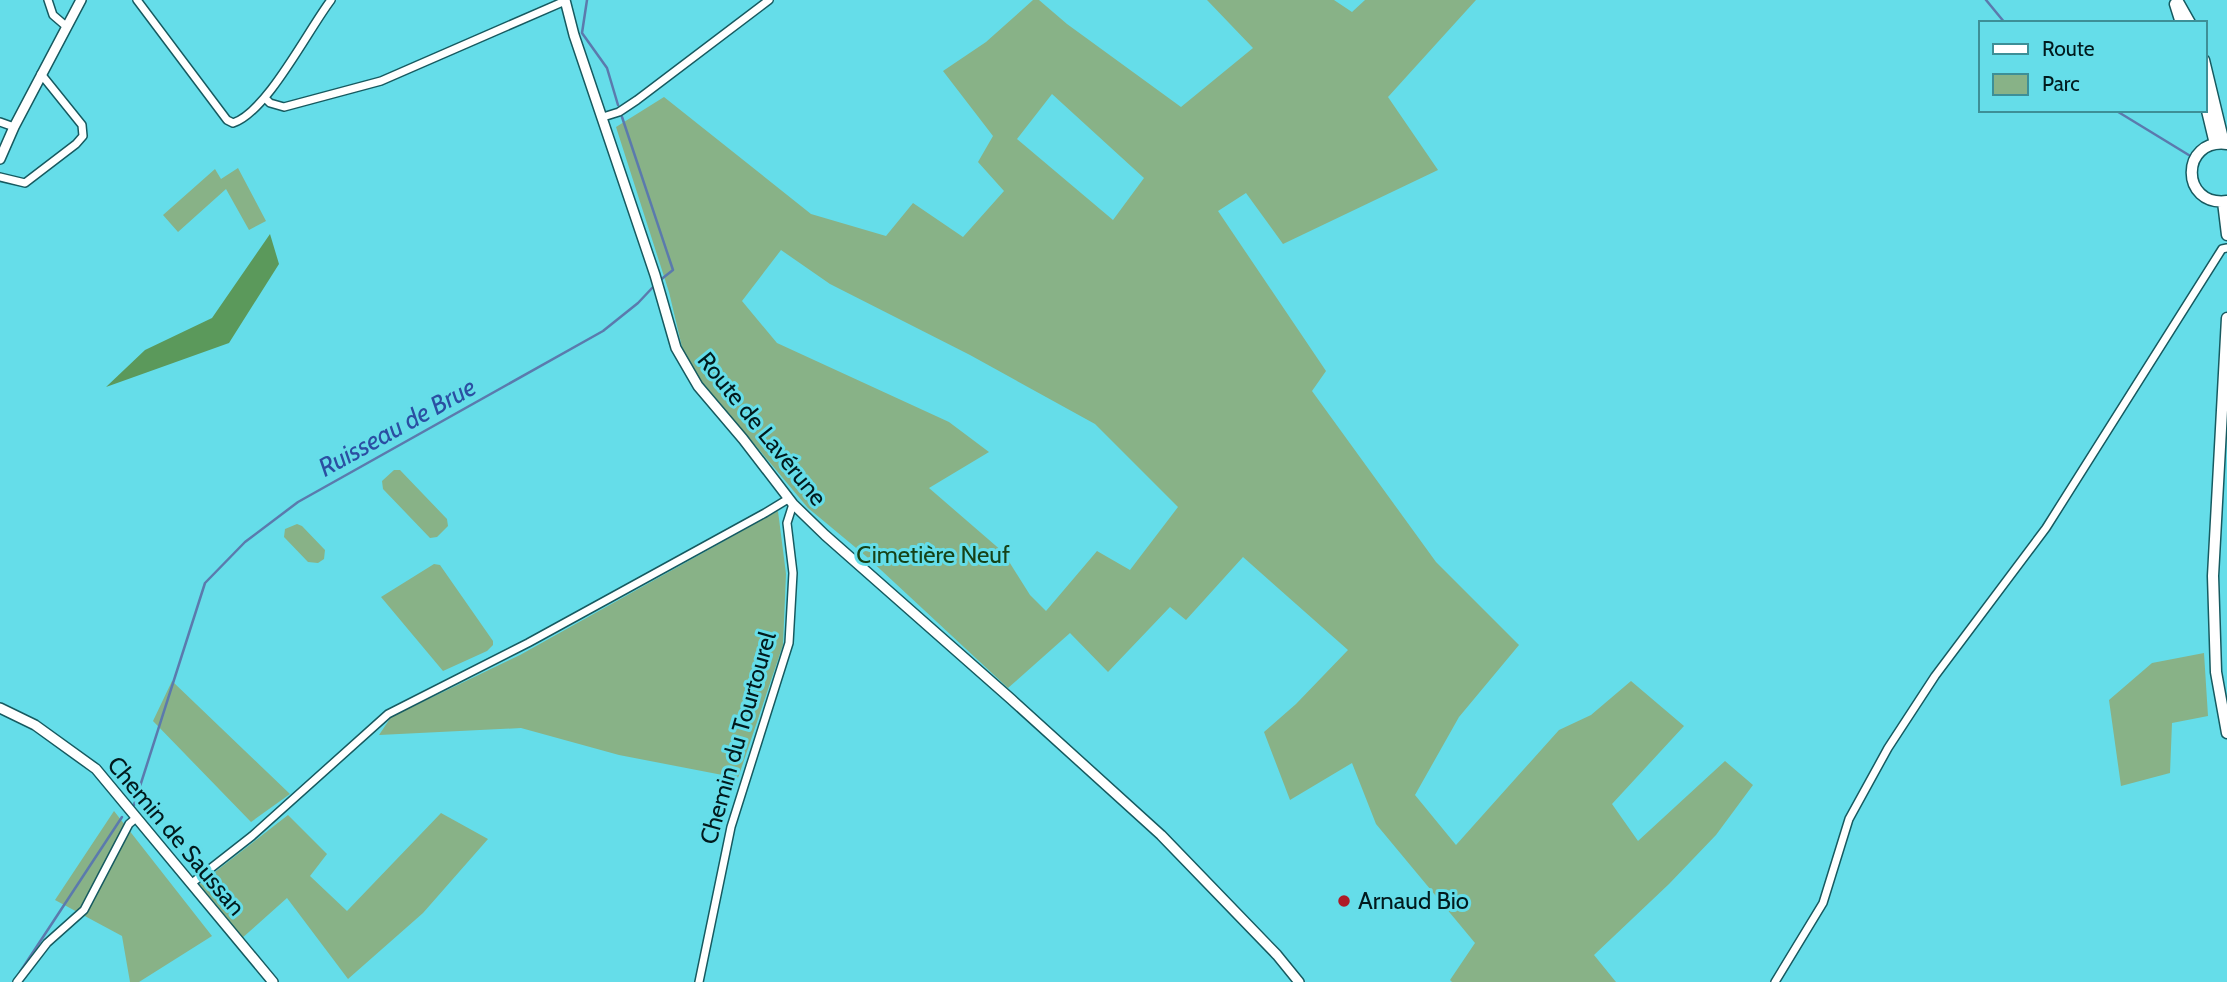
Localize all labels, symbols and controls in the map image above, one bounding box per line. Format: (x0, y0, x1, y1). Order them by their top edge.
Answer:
legend (1979, 21, 2206, 112)
text: Route (2042, 36, 2095, 61)
text: Parc (2042, 71, 2080, 96)
street label: Route de Lavérune (692, 346, 833, 511)
water label: Ruisseau de Brue (313, 371, 481, 483)
park label: Cimetière Neuf (856, 540, 1010, 569)
street label: Chemin du Tourtourel (693, 628, 782, 847)
street label: Chemin de Saussan (101, 750, 251, 921)
place label: Arnaud Bio (1358, 886, 1469, 915)
marker: Arnaud Bio (1336, 893, 1352, 909)

